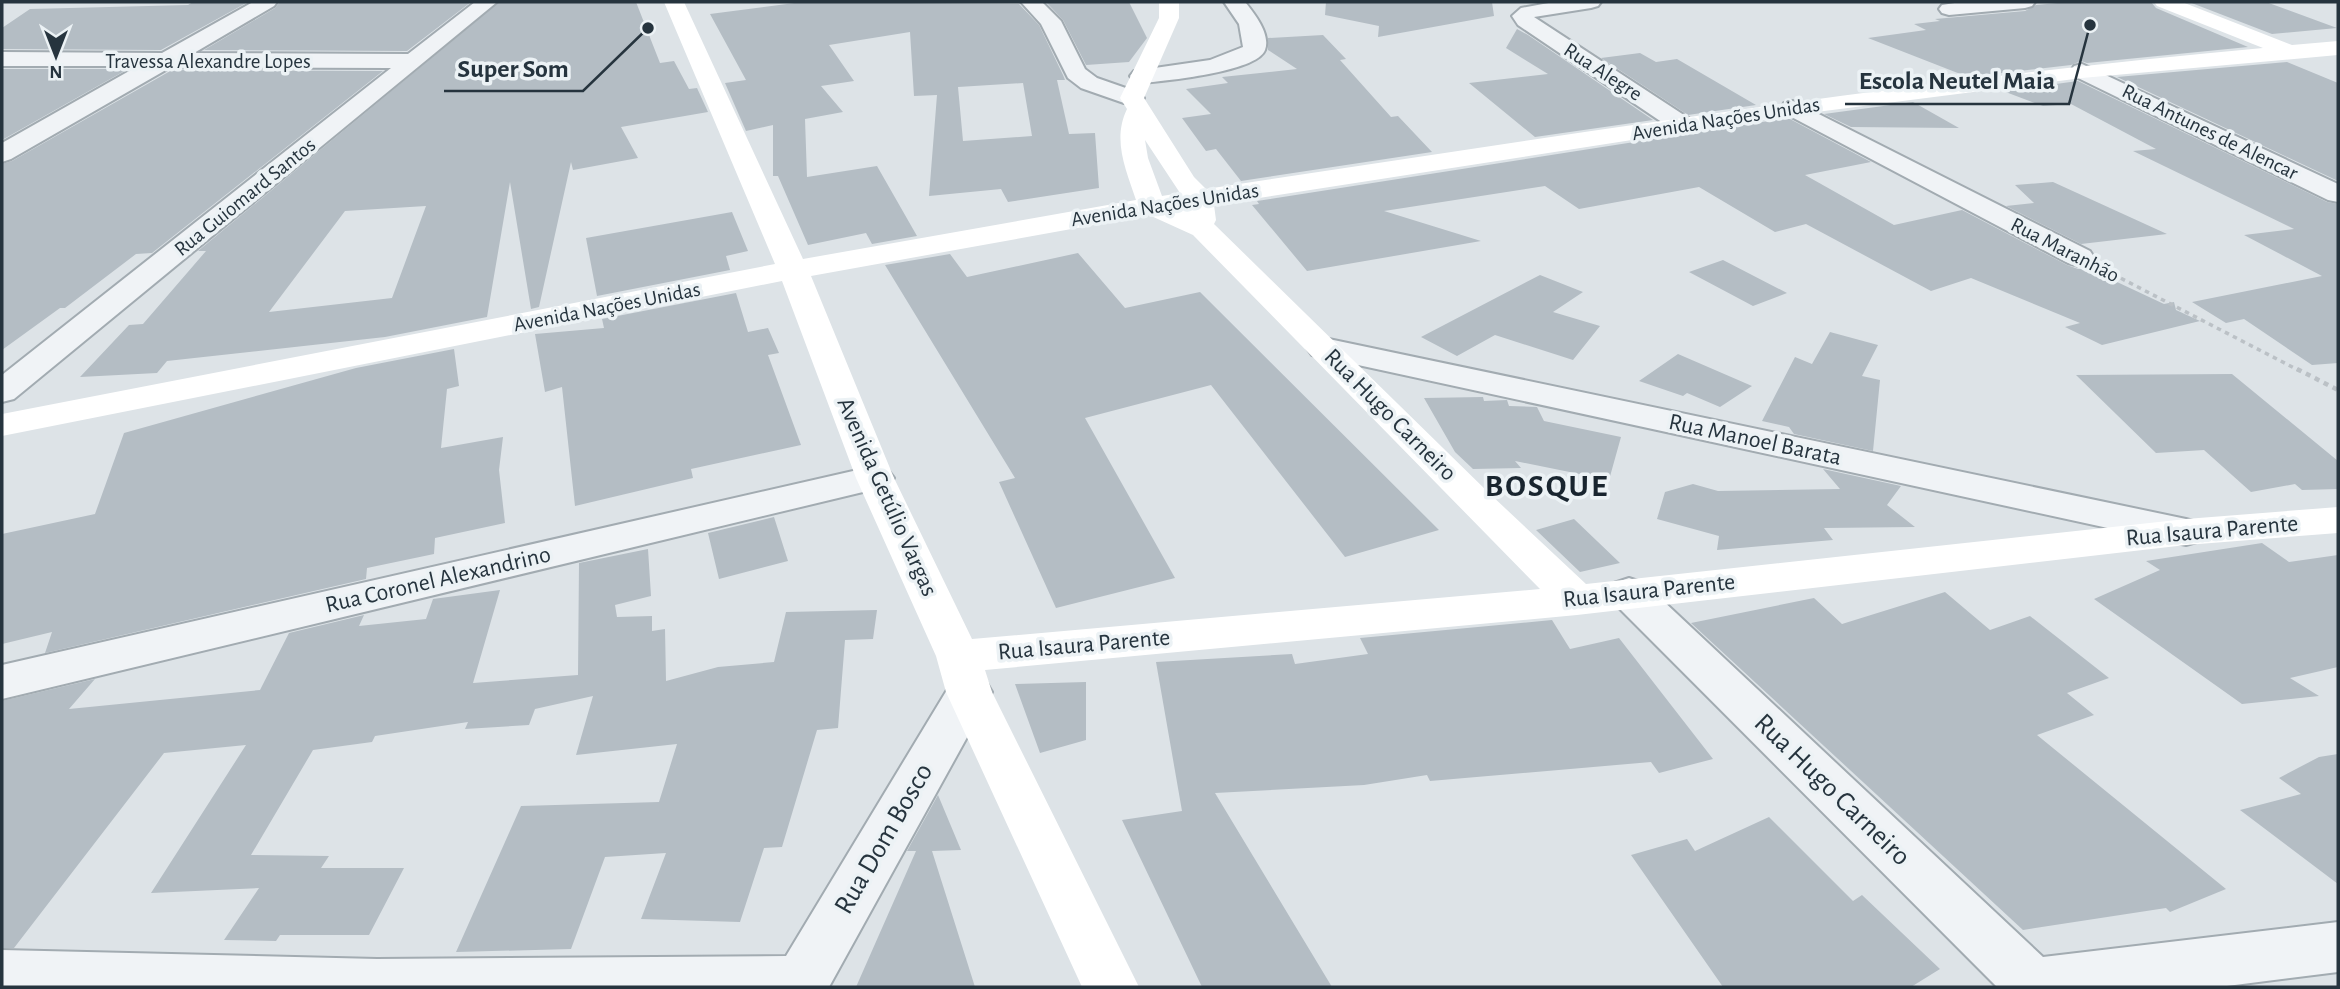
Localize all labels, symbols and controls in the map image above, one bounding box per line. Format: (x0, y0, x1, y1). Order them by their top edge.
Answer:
north arrow (21, 21, 91, 91)
street label: Rua Alegre (1560, 39, 1646, 105)
callout: Super Som (444, 44, 583, 91)
street label: Travessa Alexandre Lopes (105, 51, 311, 72)
text: Super Som (457, 56, 569, 82)
callout: Escola Neutel Maia (1845, 57, 2069, 104)
text: N (49, 62, 63, 81)
text: Escola Neutel Maia (1859, 68, 2055, 94)
street label: Rua Antunes de Alencar (2119, 80, 2301, 184)
street label: Avenida Nações Unidas (1631, 94, 1821, 144)
street label: Rua Guiomard Santos (170, 134, 320, 260)
street label: Avenida Nações Unidas (1070, 180, 1260, 230)
street label: Rua Maranhão (2007, 214, 2123, 286)
street label: Avenida Nações Unidas (512, 279, 702, 335)
street label: Rua Hugo Carneiro (1319, 344, 1461, 486)
street label: Avenida Getúlio Vargas (832, 394, 942, 600)
street label: Rua Manoel Barata (1666, 410, 1844, 470)
district label: BOSQUE (1485, 470, 1609, 503)
street label: Rua Isaura Parente (2125, 512, 2299, 550)
street label: Rua Coronel Alexandrino (323, 542, 553, 618)
street label: Rua Isaura Parente (1562, 570, 1736, 612)
street label: Rua Isaura Parente (997, 626, 1171, 664)
street label: Rua Hugo Carneiro (1748, 709, 1916, 871)
street label: Rua Dom Bosco (830, 759, 938, 919)

